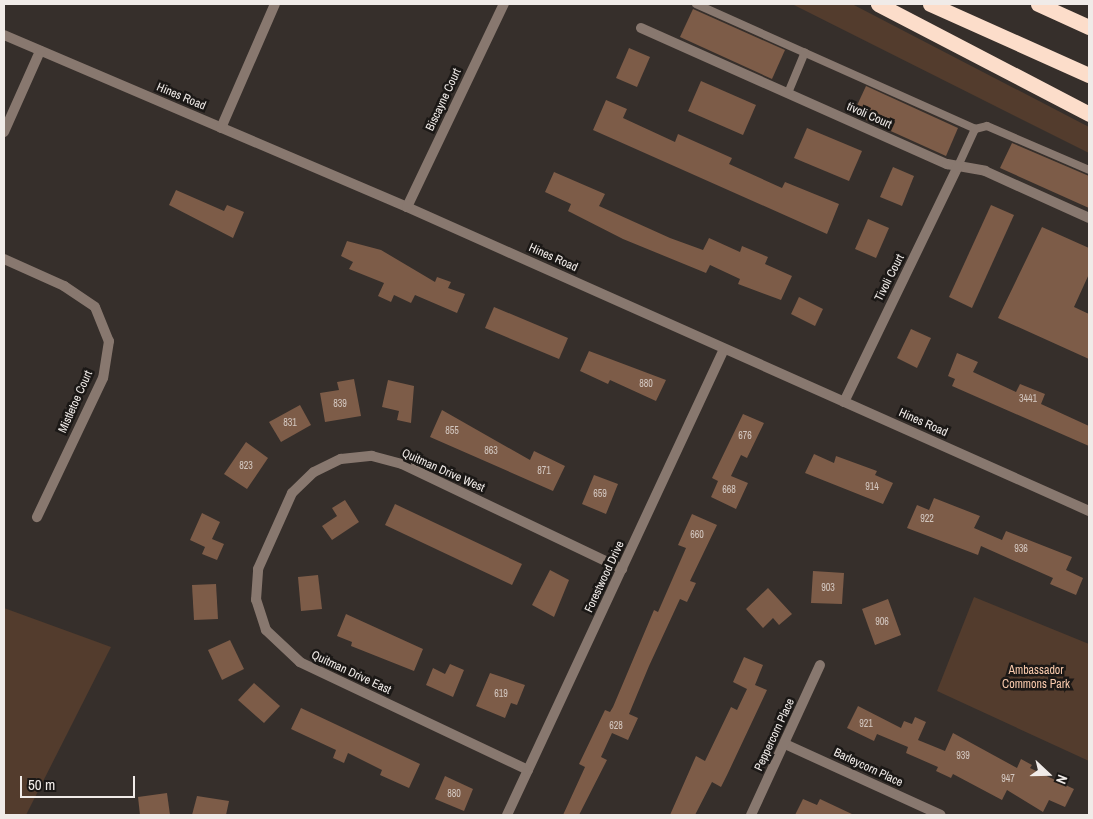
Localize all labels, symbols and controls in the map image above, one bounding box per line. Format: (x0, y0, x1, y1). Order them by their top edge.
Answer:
street label: Biscayne Court (423, 66, 465, 134)
street label: Hines Road (154, 80, 208, 114)
street label: tivoli Court (844, 100, 894, 132)
street label: Hines Road (526, 241, 580, 275)
street label: Tivoli Court (872, 252, 908, 304)
street label: Mistletoe Court (56, 369, 96, 435)
house number: 880 (639, 378, 653, 390)
house number: 3441 (1019, 393, 1037, 405)
house number: 839 (333, 398, 347, 410)
street label: Hines Road (896, 406, 950, 440)
house number: 831 (283, 417, 297, 429)
house number: 855 (445, 425, 459, 437)
house number: 676 (738, 430, 752, 442)
house number: 863 (484, 445, 498, 457)
street label: Quitman Drive West (399, 446, 487, 496)
house number: 823 (239, 460, 253, 472)
house number: 871 (537, 465, 551, 477)
house number: 914 (865, 481, 879, 493)
house number: 668 (722, 484, 736, 496)
house number: 659 (593, 488, 607, 500)
house number: 922 (920, 513, 934, 525)
house number: 660 (690, 529, 704, 541)
street label: Forestwood Drive (582, 539, 628, 615)
house number: 936 (1014, 543, 1028, 555)
house number: 903 (821, 582, 835, 594)
house number: 906 (875, 616, 889, 628)
street label: Quitman Drive East (309, 648, 393, 698)
park label: Ambassador Commons Park (1002, 664, 1070, 692)
house number: 619 (494, 688, 508, 700)
street label: Peppercorn Place (752, 697, 798, 773)
house number: 921 (859, 718, 873, 730)
house number: 628 (609, 720, 623, 732)
street label: Barleycorn Place (831, 746, 905, 790)
north arrow (1023, 749, 1073, 799)
house number: 939 (956, 750, 970, 762)
scale bar (22, 766, 138, 798)
text: N (1052, 772, 1072, 786)
house number: 947 (1001, 773, 1015, 785)
text: 50 m (28, 774, 55, 795)
house number: 880 (447, 788, 461, 800)

